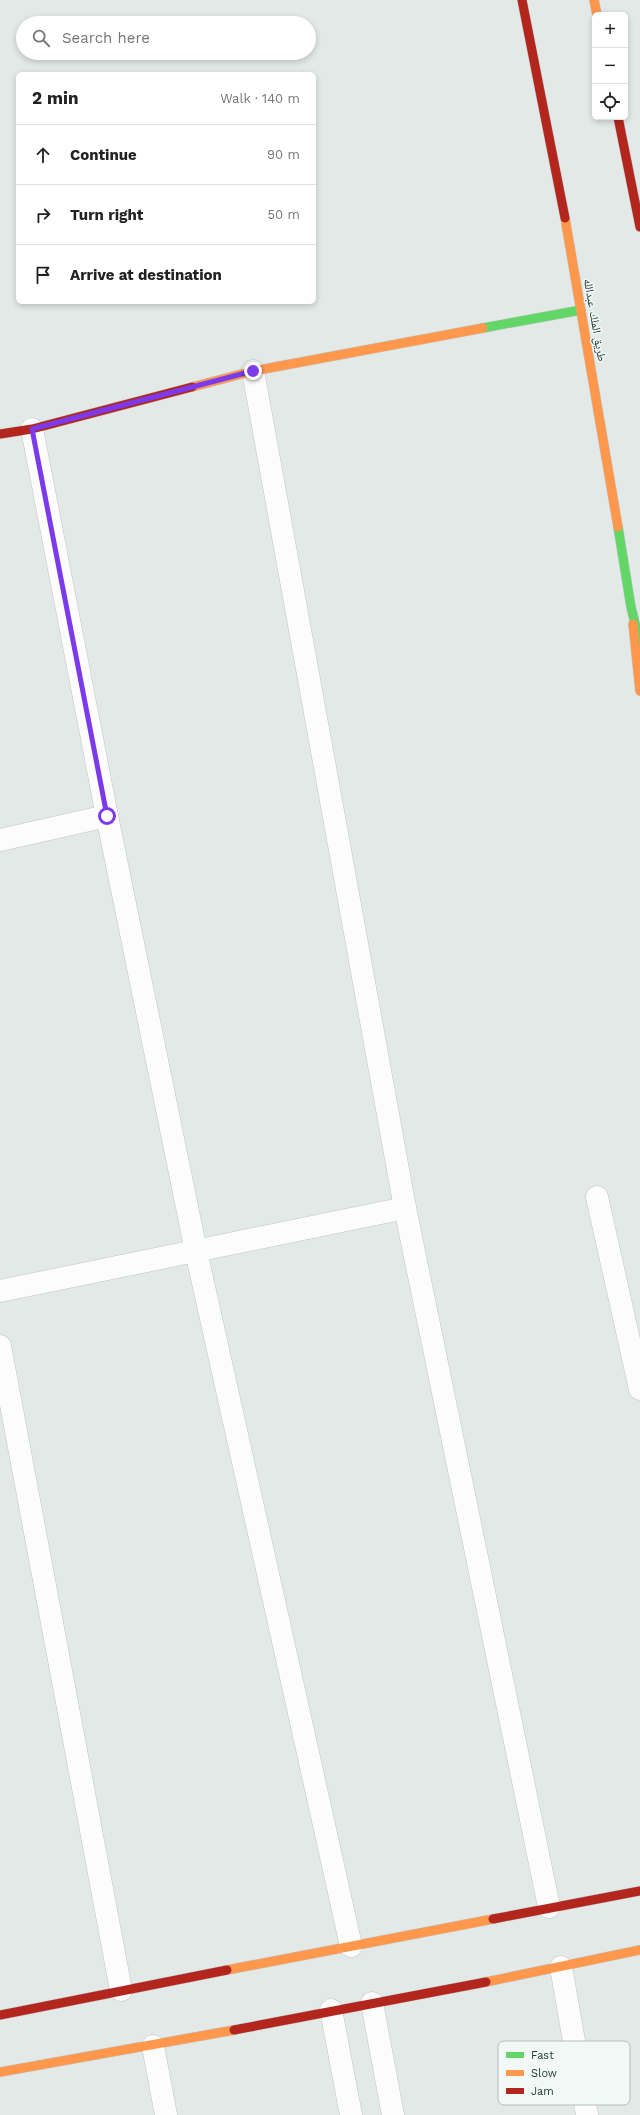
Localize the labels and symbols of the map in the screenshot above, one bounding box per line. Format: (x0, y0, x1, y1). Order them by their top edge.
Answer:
street label: طريق الملك عبدالله (580, 277, 609, 363)
route end (244, 362, 262, 380)
route start (98, 807, 116, 825)
legend (498, 2041, 630, 2105)
text: Fast (531, 2049, 554, 2062)
text: Slow (531, 2067, 557, 2080)
text: Jam (531, 2085, 554, 2098)

